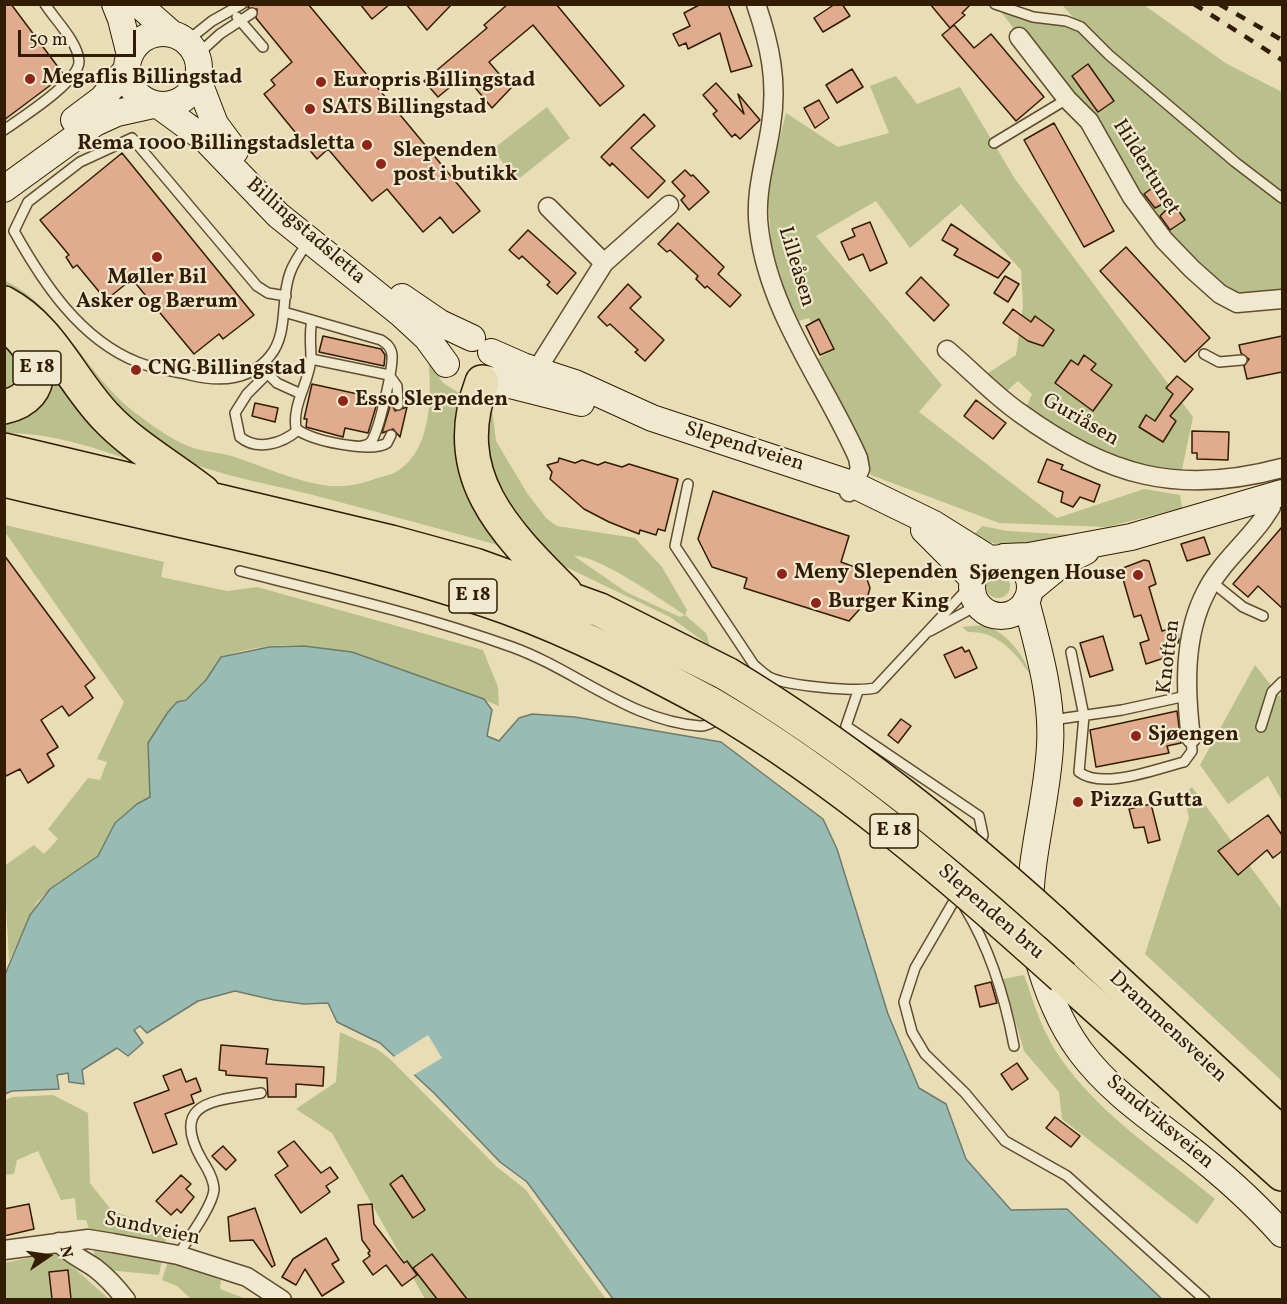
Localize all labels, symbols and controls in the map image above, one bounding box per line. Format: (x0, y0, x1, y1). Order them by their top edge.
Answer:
scale bar (21, 18, 140, 56)
text: 50 m (29, 28, 68, 53)
place label: Megaflis Billingstad (42, 66, 242, 92)
place label: Europris Billingstad (333, 69, 535, 95)
marker: Megaflis Billingstad (23, 72, 37, 86)
marker: Europris Billingstad (314, 75, 328, 89)
place label: SATS Billingstad (322, 96, 487, 122)
marker: SATS Billingstad (303, 102, 317, 116)
street label: Hildertunet (1106, 115, 1184, 221)
place label: Rema 1000 Billingstadsletta (77, 132, 355, 158)
marker: Rema 1000 Billingstadsletta (360, 138, 374, 152)
place label: Slependen post i butikk (393, 139, 518, 189)
marker: Slependen post i butikk (374, 157, 388, 171)
street label: Billingstadsletta (240, 173, 370, 291)
street label: Lilleåsen (771, 224, 819, 310)
marker: Møller Bil Asker og Bærum (150, 250, 164, 264)
place label: Møller Bil Asker og Bærum (76, 266, 238, 316)
road number: E 18 (13, 351, 61, 385)
place label: CNG Billingstad (148, 357, 306, 383)
marker: CNG Billingstad (129, 363, 143, 377)
place label: Esso Slependen (355, 388, 508, 414)
street label: Guriåsen (1037, 389, 1123, 453)
marker: Esso Slependen (336, 394, 350, 408)
street label: Slependveien (681, 418, 807, 478)
place label: Meny Slependen (794, 561, 958, 587)
place label: Sjøengen House (969, 562, 1126, 588)
marker: Meny Slependen (775, 567, 789, 581)
marker: Sjøengen House (1131, 568, 1145, 582)
road number: E 18 (449, 579, 497, 613)
place label: Burger King (828, 590, 949, 616)
marker: Burger King (809, 596, 823, 610)
street label: Knotten (1153, 618, 1187, 696)
place label: Sjøengen (1148, 723, 1239, 749)
marker: Sjøengen (1129, 729, 1143, 743)
place label: Pizza Gutta (1090, 789, 1203, 815)
marker: Pizza Gutta (1071, 795, 1085, 809)
road number: E 18 (870, 814, 918, 848)
street label: Slependen bru (932, 860, 1048, 966)
street label: Drammensveien (1103, 967, 1231, 1089)
street label: Sandviksveien (1100, 1070, 1218, 1176)
street label: Sundveien (102, 1208, 202, 1252)
north arrow (18, 1226, 78, 1286)
text: N (54, 1244, 78, 1260)

